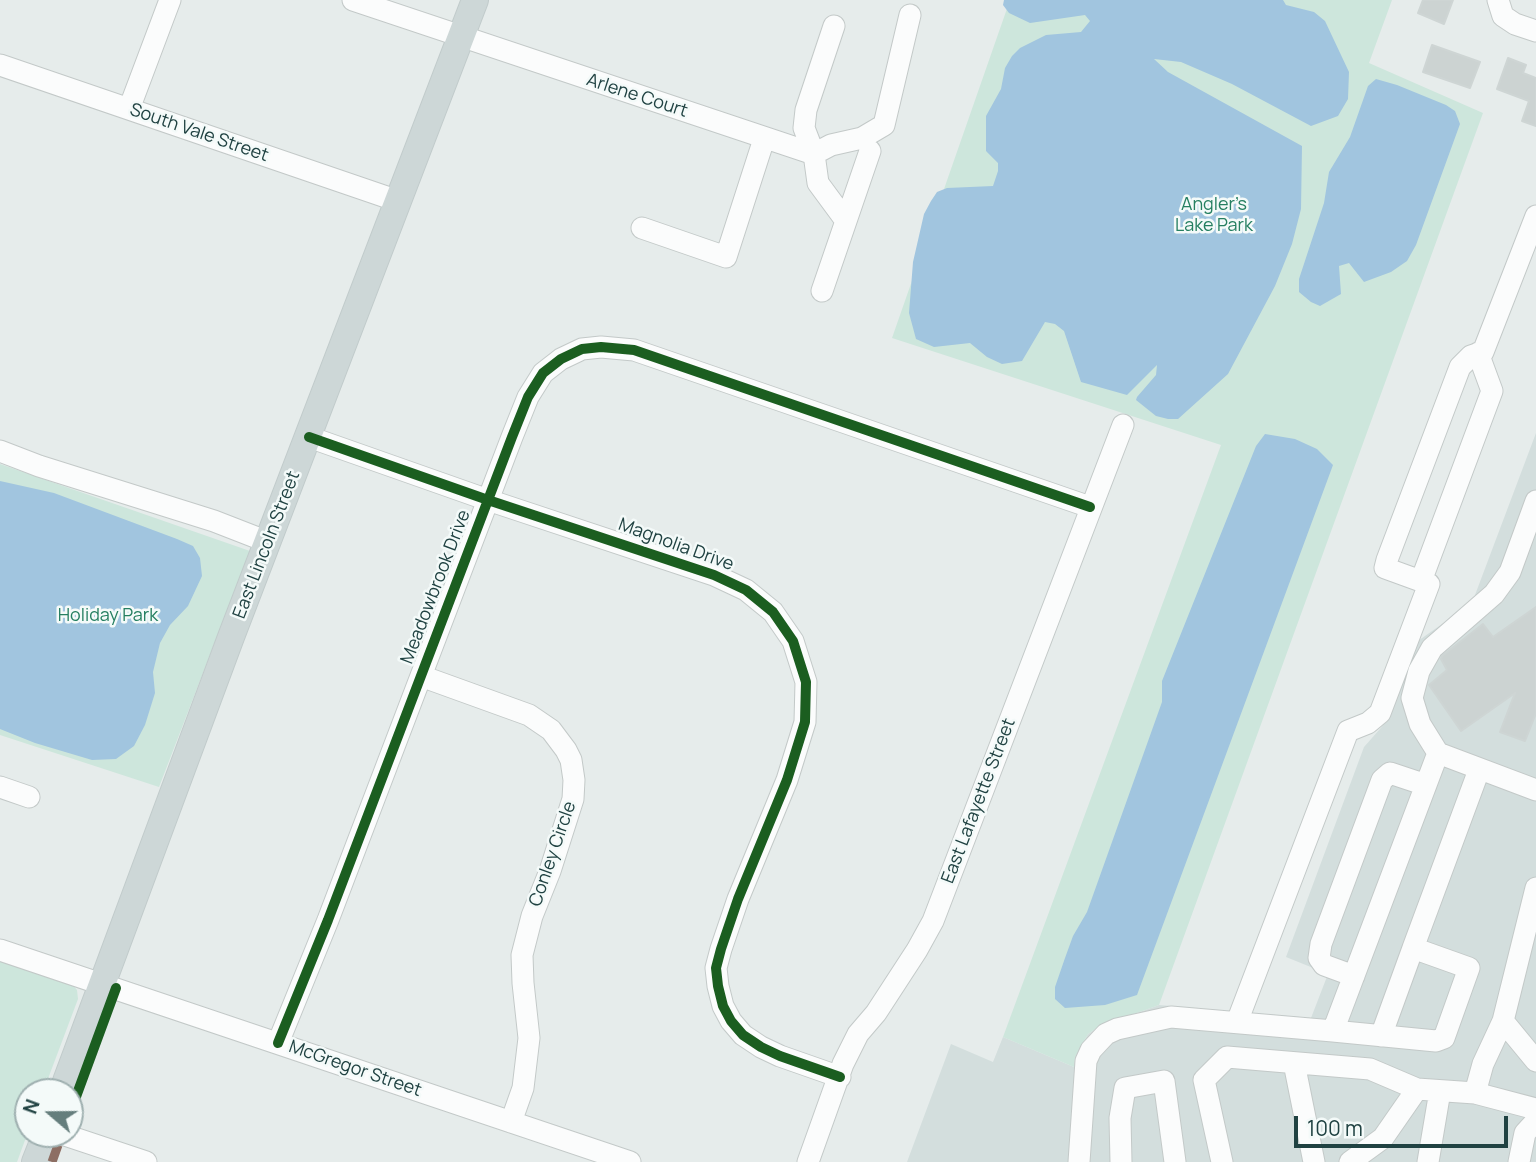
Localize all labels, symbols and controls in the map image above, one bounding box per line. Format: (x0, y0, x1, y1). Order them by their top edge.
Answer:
street label: Arlene Court (584, 70, 690, 122)
street label: South Vale Street (127, 99, 271, 167)
park label: Angler’s Lake Park (1175, 194, 1253, 236)
street label: East Lincoln Street (229, 468, 305, 622)
street label: Meadowbrook Drive (397, 507, 475, 667)
street label: Magnolia Drive (615, 514, 737, 576)
park label: Holiday Park (58, 605, 158, 627)
street label: East Lafayette Street (938, 715, 1020, 887)
street label: Conley Circle (525, 799, 581, 909)
street label: McGregor Street (286, 1036, 424, 1102)
north arrow (14, 1078, 84, 1148)
text: N (17, 1096, 46, 1117)
scale bar (1298, 1102, 1512, 1146)
text: 100 m (1307, 1114, 1363, 1142)

